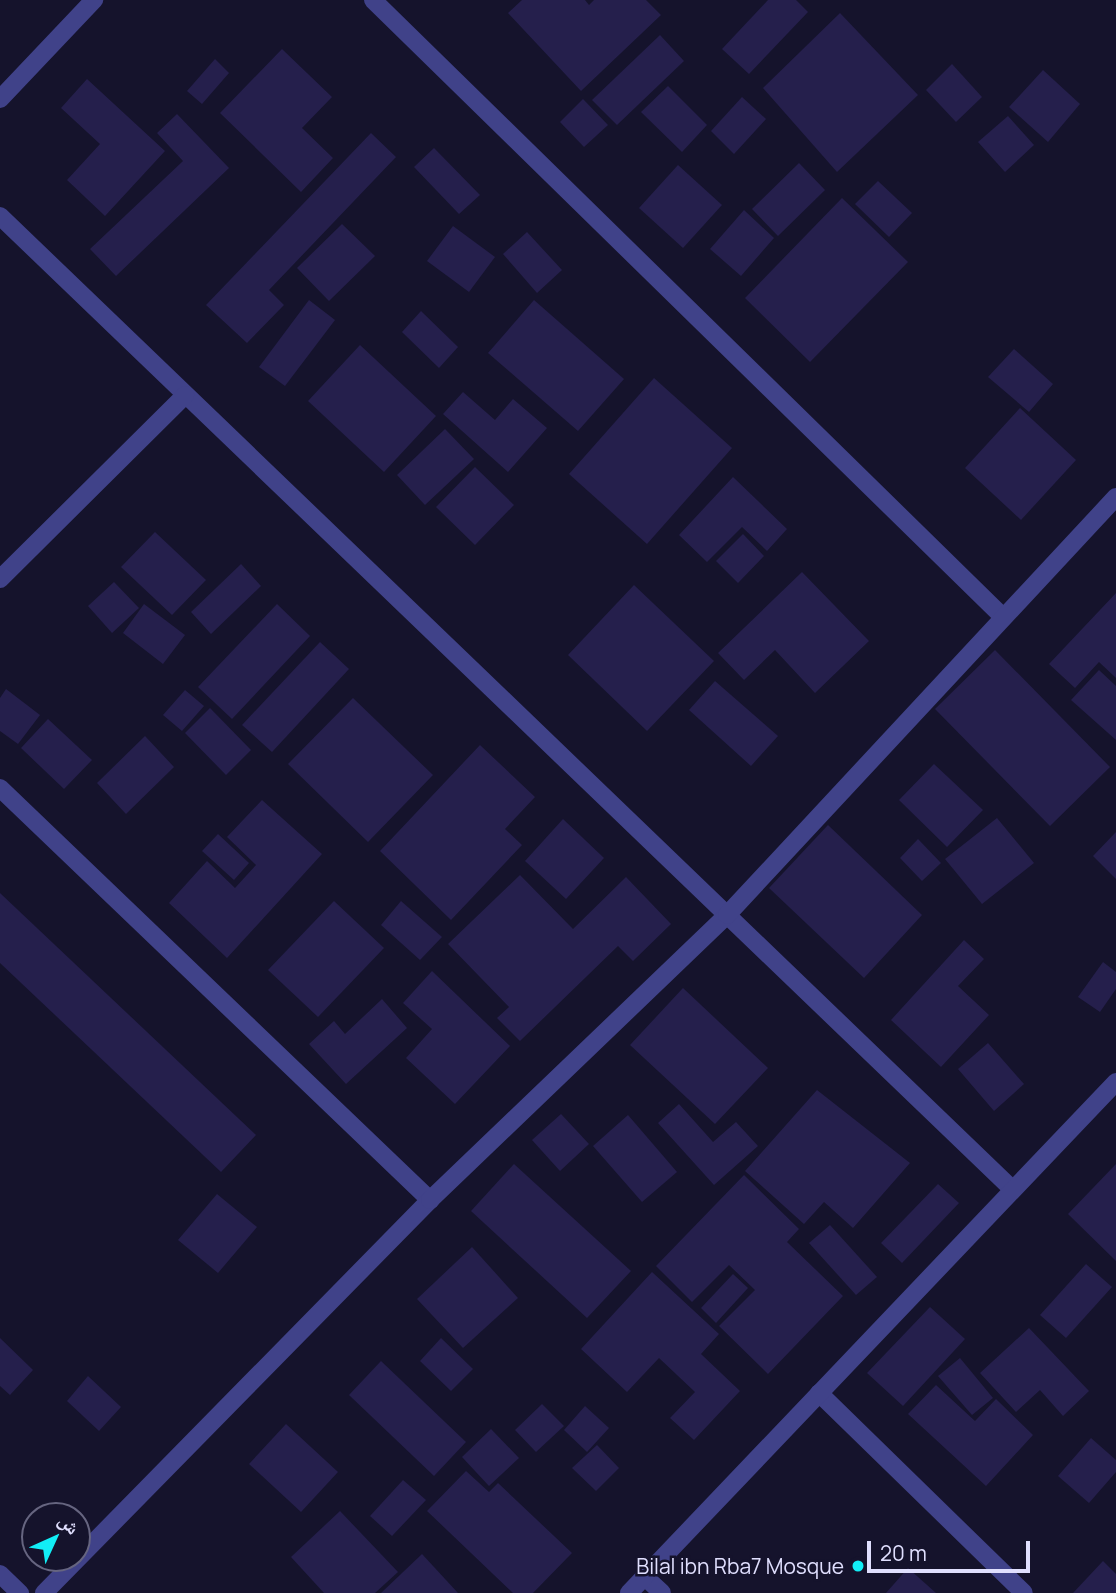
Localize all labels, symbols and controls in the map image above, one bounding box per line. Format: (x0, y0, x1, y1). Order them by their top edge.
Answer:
north arrow (21, 1502, 91, 1572)
text: ش (53, 1507, 86, 1540)
scale bar (871, 1526, 1034, 1570)
text: 20 m (880, 1539, 927, 1567)
place label: Bilal ibn Rba7 Mosque (636, 1553, 844, 1579)
marker: Bilal ibn Rba7 Mosque (850, 1558, 866, 1574)

